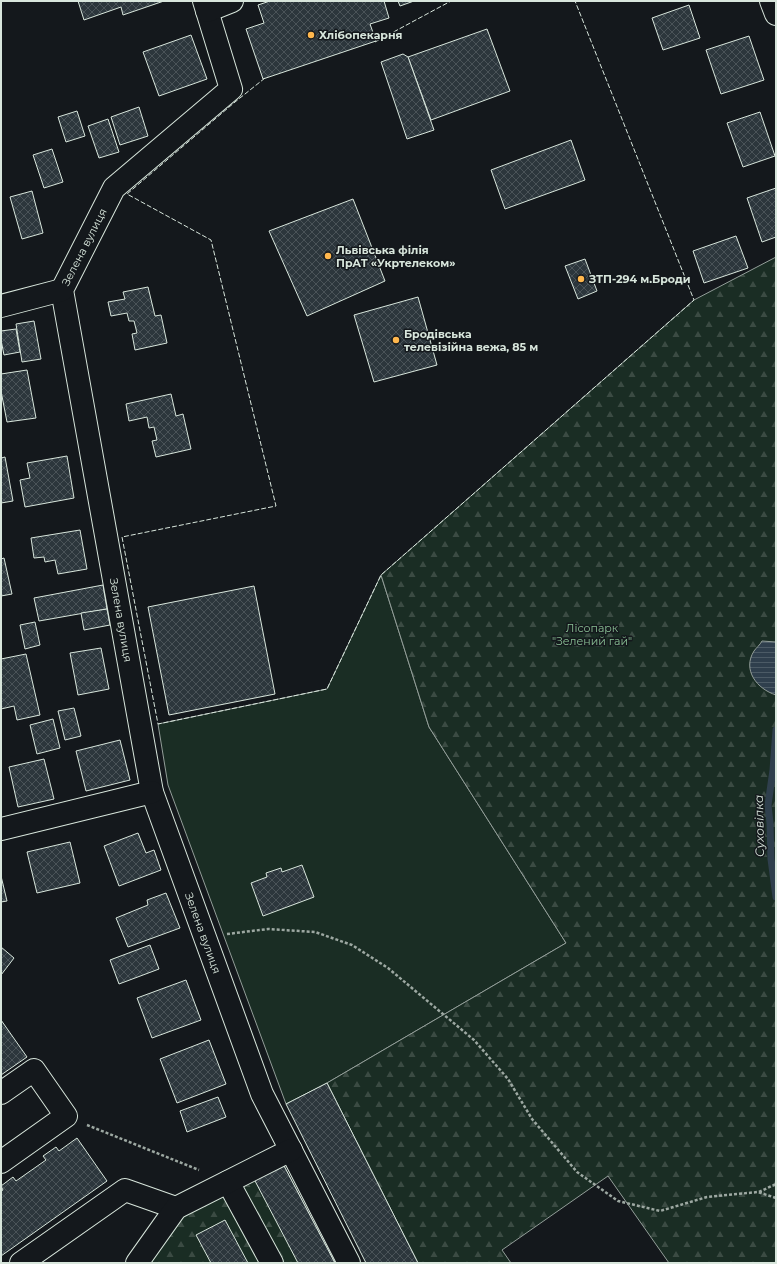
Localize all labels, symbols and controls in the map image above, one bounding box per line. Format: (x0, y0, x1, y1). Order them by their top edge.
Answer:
place label: Хлібопекарня (319, 28, 403, 42)
marker: Хлібопекарня (306, 30, 316, 40)
street label: Зелена вулиця (58, 206, 110, 288)
place label: Львівська філія ПрАТ «Укртелеком» (336, 243, 455, 270)
marker: Львівська філія ПрАТ «Укртелеком» (323, 251, 333, 261)
place label: ЗТП-294 м.Броди (588, 272, 690, 286)
marker: ЗТП-294 м.Броди (576, 274, 586, 284)
place label: Бродівська телевізійна вежа, 85 м (404, 327, 538, 354)
marker: Бродівська телевізійна вежа, 85 м (391, 335, 401, 345)
street label: Зелена вулиця (107, 577, 135, 663)
park label: Лісопарк "Зелений гай" (552, 621, 632, 648)
water label: Суховілка (751, 795, 767, 857)
street label: Зелена вулиця (182, 891, 224, 975)

